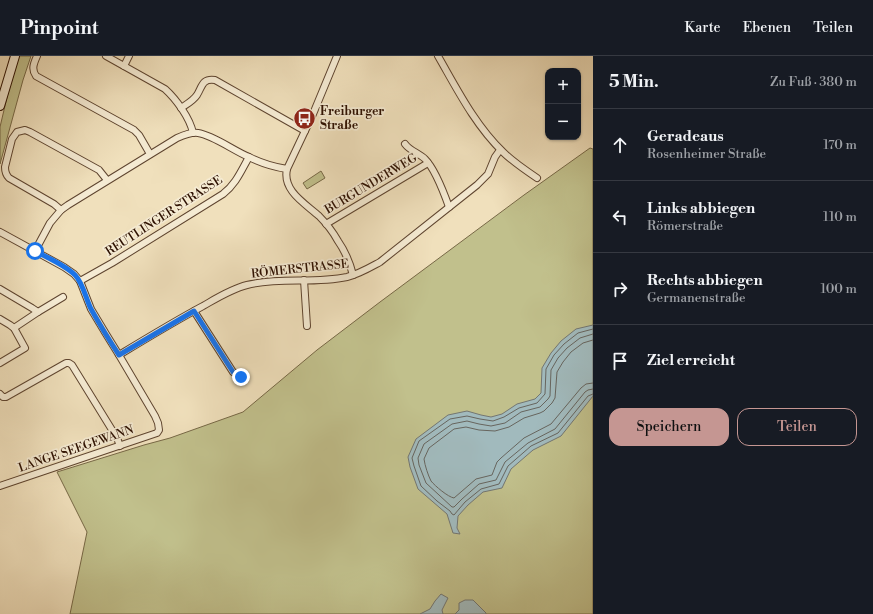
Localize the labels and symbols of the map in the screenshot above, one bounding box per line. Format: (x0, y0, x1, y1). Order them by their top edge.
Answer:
place label: Freiburger Straße (320, 104, 384, 133)
bus stop icon: Freiburger Straße (292, 105, 318, 131)
street label: BURGUNDERWEG (321, 150, 420, 218)
street label: REUTLINGER STRASSE (103, 173, 225, 259)
route start (26, 242, 44, 260)
street label: RÖMERSTRASSE (250, 254, 350, 282)
route end (232, 368, 250, 386)
street label: LANGE SEEGEWANN (16, 422, 136, 476)

